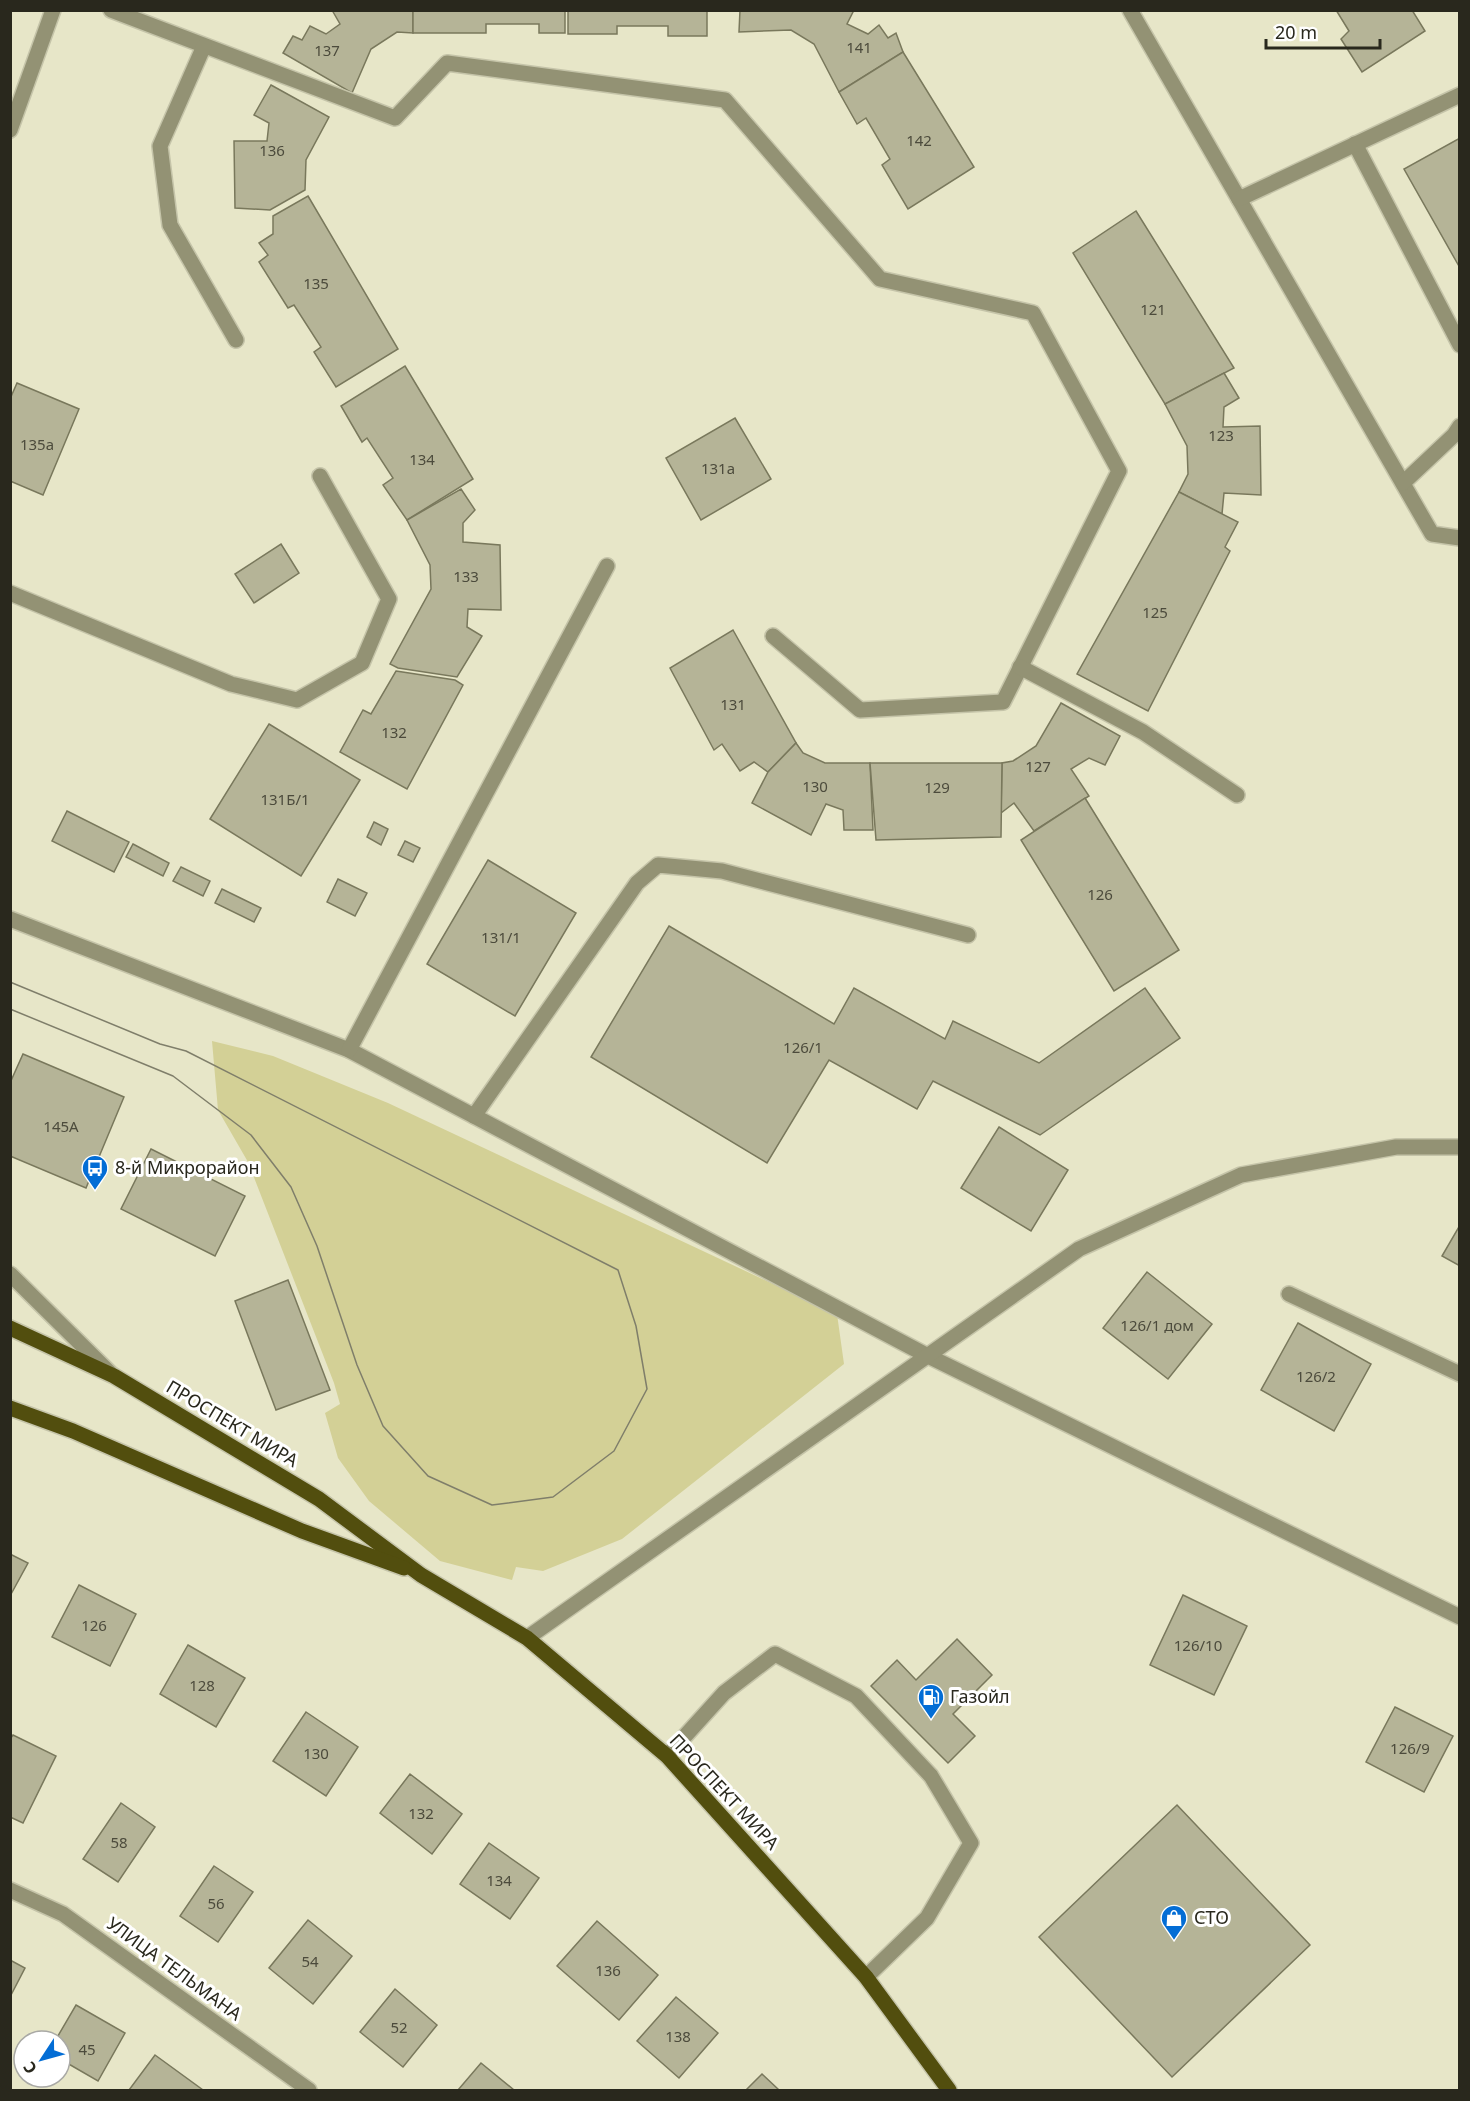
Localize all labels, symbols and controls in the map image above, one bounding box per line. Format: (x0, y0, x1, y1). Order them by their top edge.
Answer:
scale bar (1266, 12, 1380, 50)
text: 20 m (1275, 20, 1317, 44)
house number: 141 (846, 37, 872, 57)
house number: 137 (314, 40, 340, 60)
house number: 142 (906, 130, 932, 150)
house number: 136 (259, 140, 285, 160)
house number: 135 (303, 273, 329, 293)
house number: 121 (1140, 299, 1166, 319)
house number: 123 (1208, 425, 1234, 445)
house number: 135а (20, 434, 54, 454)
house number: 134 (409, 449, 435, 469)
house number: 131а (701, 458, 735, 478)
house number: 133 (453, 566, 479, 586)
house number: 125 (1142, 602, 1168, 622)
house number: 131 (720, 694, 746, 714)
house number: 132 (381, 722, 407, 742)
house number: 127 (1025, 756, 1051, 776)
house number: 130 (802, 776, 828, 796)
house number: 129 (924, 777, 950, 797)
house number: 131Б/1 (260, 789, 310, 809)
house number: 126 (1087, 884, 1113, 904)
house number: 131/1 (481, 927, 521, 947)
house number: 126/1 (783, 1037, 823, 1057)
house number: 145А (43, 1116, 79, 1136)
bus stop icon: 8-й Микрорайон (80, 1153, 110, 1191)
place label: 8-й Микрорайон (115, 1155, 260, 1179)
house number: 126/1 дом (1120, 1315, 1194, 1335)
house number: 126/2 (1296, 1366, 1336, 1386)
street label: ПРОСПЕКТ МИРА (162, 1374, 303, 1472)
house number: 126 (81, 1615, 107, 1635)
house number: 126/10 (1174, 1635, 1222, 1655)
house number: 128 (189, 1675, 215, 1695)
fuel station icon: Газойл (916, 1682, 946, 1720)
place label: Газойл (950, 1684, 1010, 1708)
street label: ПРОСПЕКТ МИРА (665, 1728, 785, 1855)
house number: 126/9 (1390, 1738, 1430, 1758)
house number: 130 (303, 1743, 329, 1763)
house number: 132 (408, 1803, 434, 1823)
house number: 58 (110, 1832, 128, 1852)
house number: 134 (486, 1870, 512, 1890)
house number: 56 (207, 1893, 225, 1913)
shop icon: СТО (1159, 1903, 1189, 1941)
place label: СТО (1194, 1905, 1229, 1929)
street label: УЛИЦА ТЕЛЬМАНА (102, 1911, 247, 2026)
house number: 54 (301, 1951, 319, 1971)
house number: 136 (595, 1960, 621, 1980)
house number: 52 (390, 2017, 408, 2037)
house number: 138 (665, 2026, 691, 2046)
north arrow (12, 2029, 72, 2089)
house number: 45 (78, 2039, 96, 2059)
text: С (18, 2057, 42, 2078)

